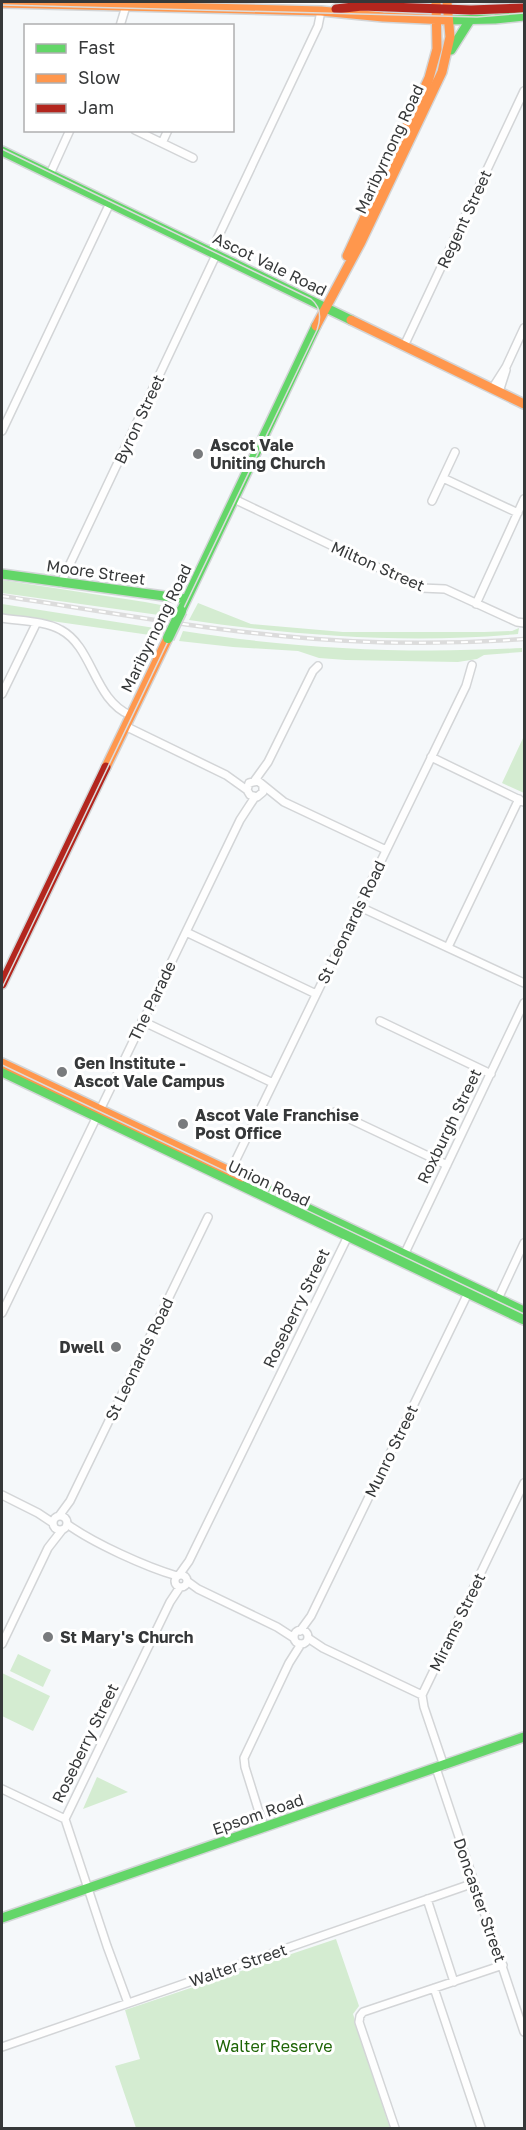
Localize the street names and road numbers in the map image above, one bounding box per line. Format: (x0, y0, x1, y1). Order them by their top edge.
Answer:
street label: Maribyrnong Road (350, 81, 428, 217)
street label: Regent Street (432, 166, 496, 272)
street label: Ascot Vale Road (210, 228, 330, 300)
street label: Byron Street (110, 371, 168, 467)
street label: Milton Street (328, 537, 428, 595)
street label: Moore Street (45, 555, 147, 589)
street label: Maribyrnong Road (116, 561, 196, 695)
street label: St Leonards Road (313, 857, 389, 987)
street label: The Parade (124, 958, 180, 1044)
street label: Roxburgh Street (413, 1065, 485, 1187)
street label: Union Road (225, 1155, 313, 1211)
street label: Roseberry Street (258, 1245, 334, 1371)
street label: St Leonards Road (101, 1294, 177, 1424)
street label: Munro Street (360, 1402, 422, 1500)
street label: Mirams Street (425, 1569, 489, 1675)
street label: Roseberry Street (47, 1680, 123, 1806)
street label: Epsom Road (210, 1789, 306, 1839)
street label: Doncaster Street (449, 1835, 511, 1965)
street label: Walter Street (187, 1939, 289, 1991)

